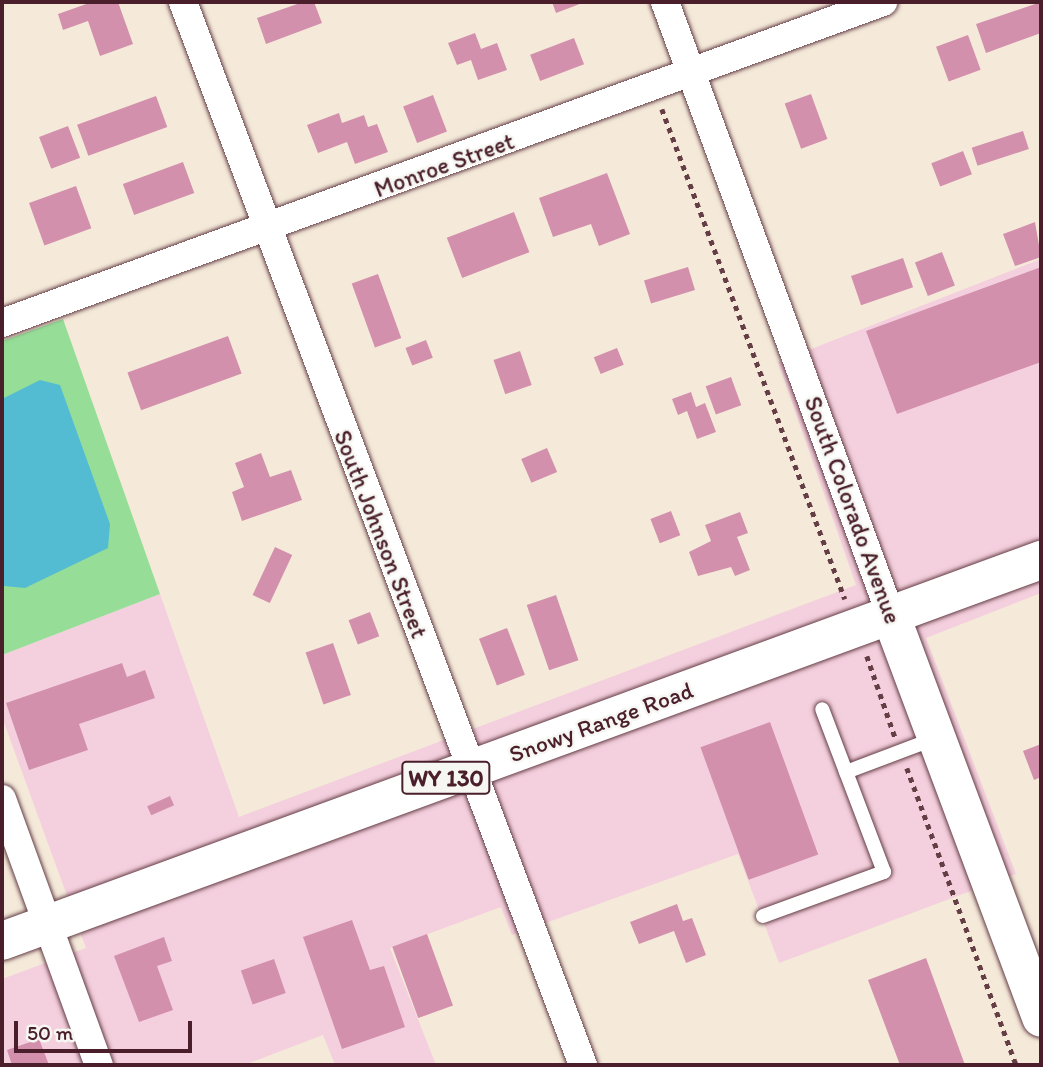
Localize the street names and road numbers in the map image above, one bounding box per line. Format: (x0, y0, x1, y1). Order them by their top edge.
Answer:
street label: Monroe Street (370, 126, 518, 204)
street label: South Colorado Avenue (798, 393, 908, 627)
street label: South Johnson Street (328, 426, 434, 642)
street label: Snowy Range Road (505, 675, 697, 769)
road number: WY 130 (400, 758, 492, 798)

